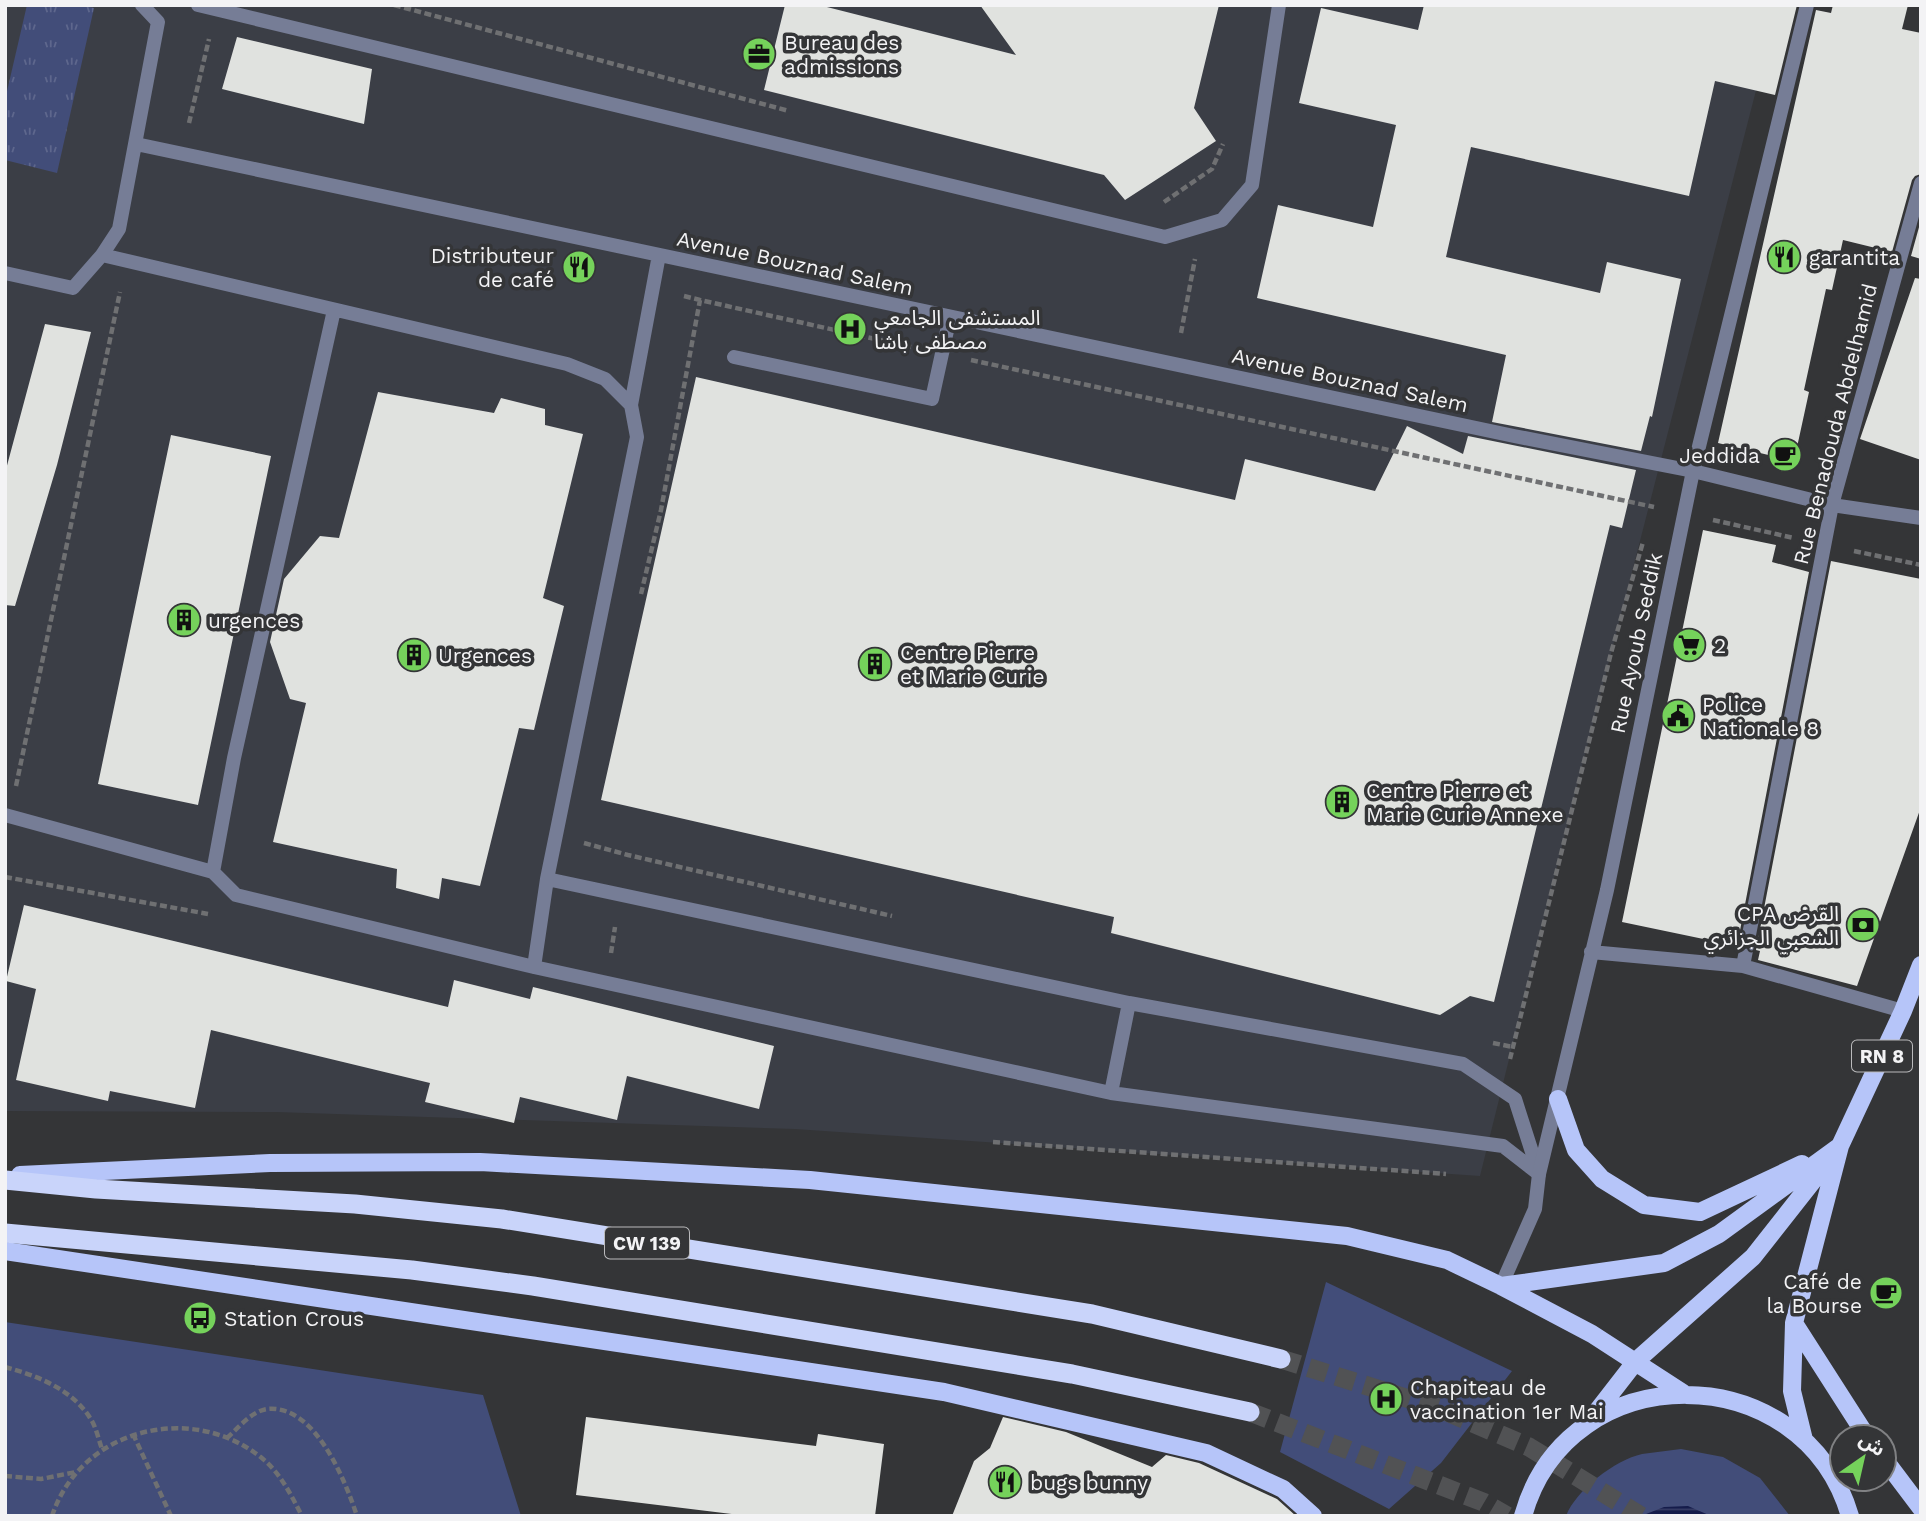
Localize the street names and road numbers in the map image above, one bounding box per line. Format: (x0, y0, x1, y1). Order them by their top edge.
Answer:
street label: Avenue Bouznad Salem (675, 226, 915, 300)
street label: Rue Benadouda Abdelhamid (1788, 281, 1882, 567)
street label: Avenue Bouznad Salem (1230, 343, 1470, 417)
street label: Rue Ayoub Seddik (1605, 550, 1667, 736)
road number: RN 8 (1852, 1040, 1912, 1072)
road number: CW 139 (605, 1228, 689, 1259)

